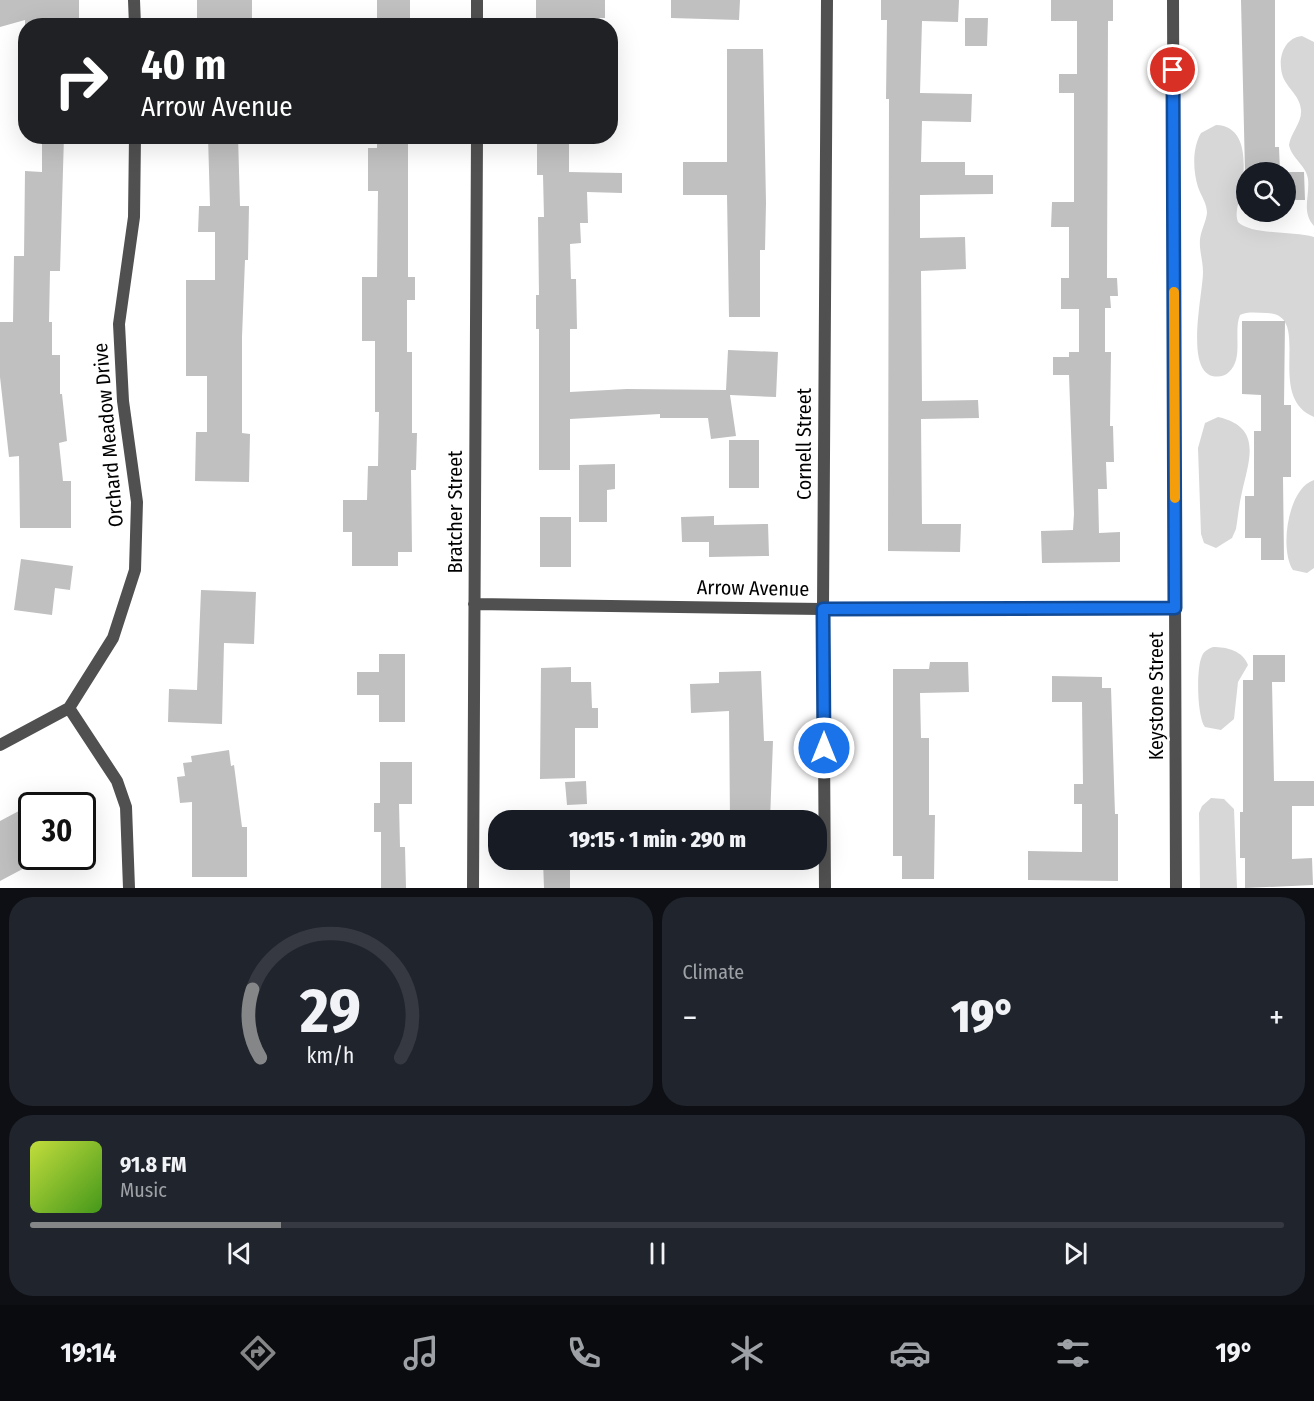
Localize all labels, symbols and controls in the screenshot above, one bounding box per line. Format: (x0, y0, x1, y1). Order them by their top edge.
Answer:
text: 40 m (141, 40, 226, 90)
icon: right (42, 42, 120, 120)
pin (1147, 44, 1198, 95)
icon: arrive (1156, 53, 1189, 86)
text: Arrow Avenue (141, 91, 293, 123)
map controls (1236, 162, 1296, 222)
button: search (1236, 162, 1296, 222)
street label: Orchard Meadow Drive (88, 342, 128, 528)
street label: Cornell Street (792, 387, 816, 500)
street label: Bratcher Street (443, 450, 467, 574)
street label: Arrow Avenue (697, 575, 809, 601)
street label: Keystone Street (1144, 631, 1168, 760)
position arrow (792, 716, 856, 780)
speed limit sign: 30 (18, 792, 96, 870)
text: 19:15 · 1 min · 290 m (569, 826, 746, 853)
text: Climate (683, 960, 744, 984)
text: 29 (299, 974, 361, 1049)
text: 19° (951, 990, 1015, 1044)
text: − (683, 998, 697, 1038)
text: + (1269, 998, 1284, 1038)
text: km/h (307, 1044, 355, 1070)
text: 91.8 FM (120, 1151, 187, 1178)
text: Music (120, 1178, 167, 1202)
icon: previous (223, 1237, 256, 1270)
icon: pause (641, 1237, 674, 1270)
icon: next (1059, 1237, 1092, 1270)
icon: directions (237, 1332, 279, 1374)
icon: music (400, 1332, 442, 1374)
icon: phone (563, 1332, 605, 1374)
icon: climate (726, 1332, 768, 1374)
icon: car (889, 1332, 931, 1374)
icon: filters (1052, 1332, 1094, 1374)
text: 19:14 (61, 1337, 116, 1369)
text: 19° (1215, 1337, 1253, 1369)

